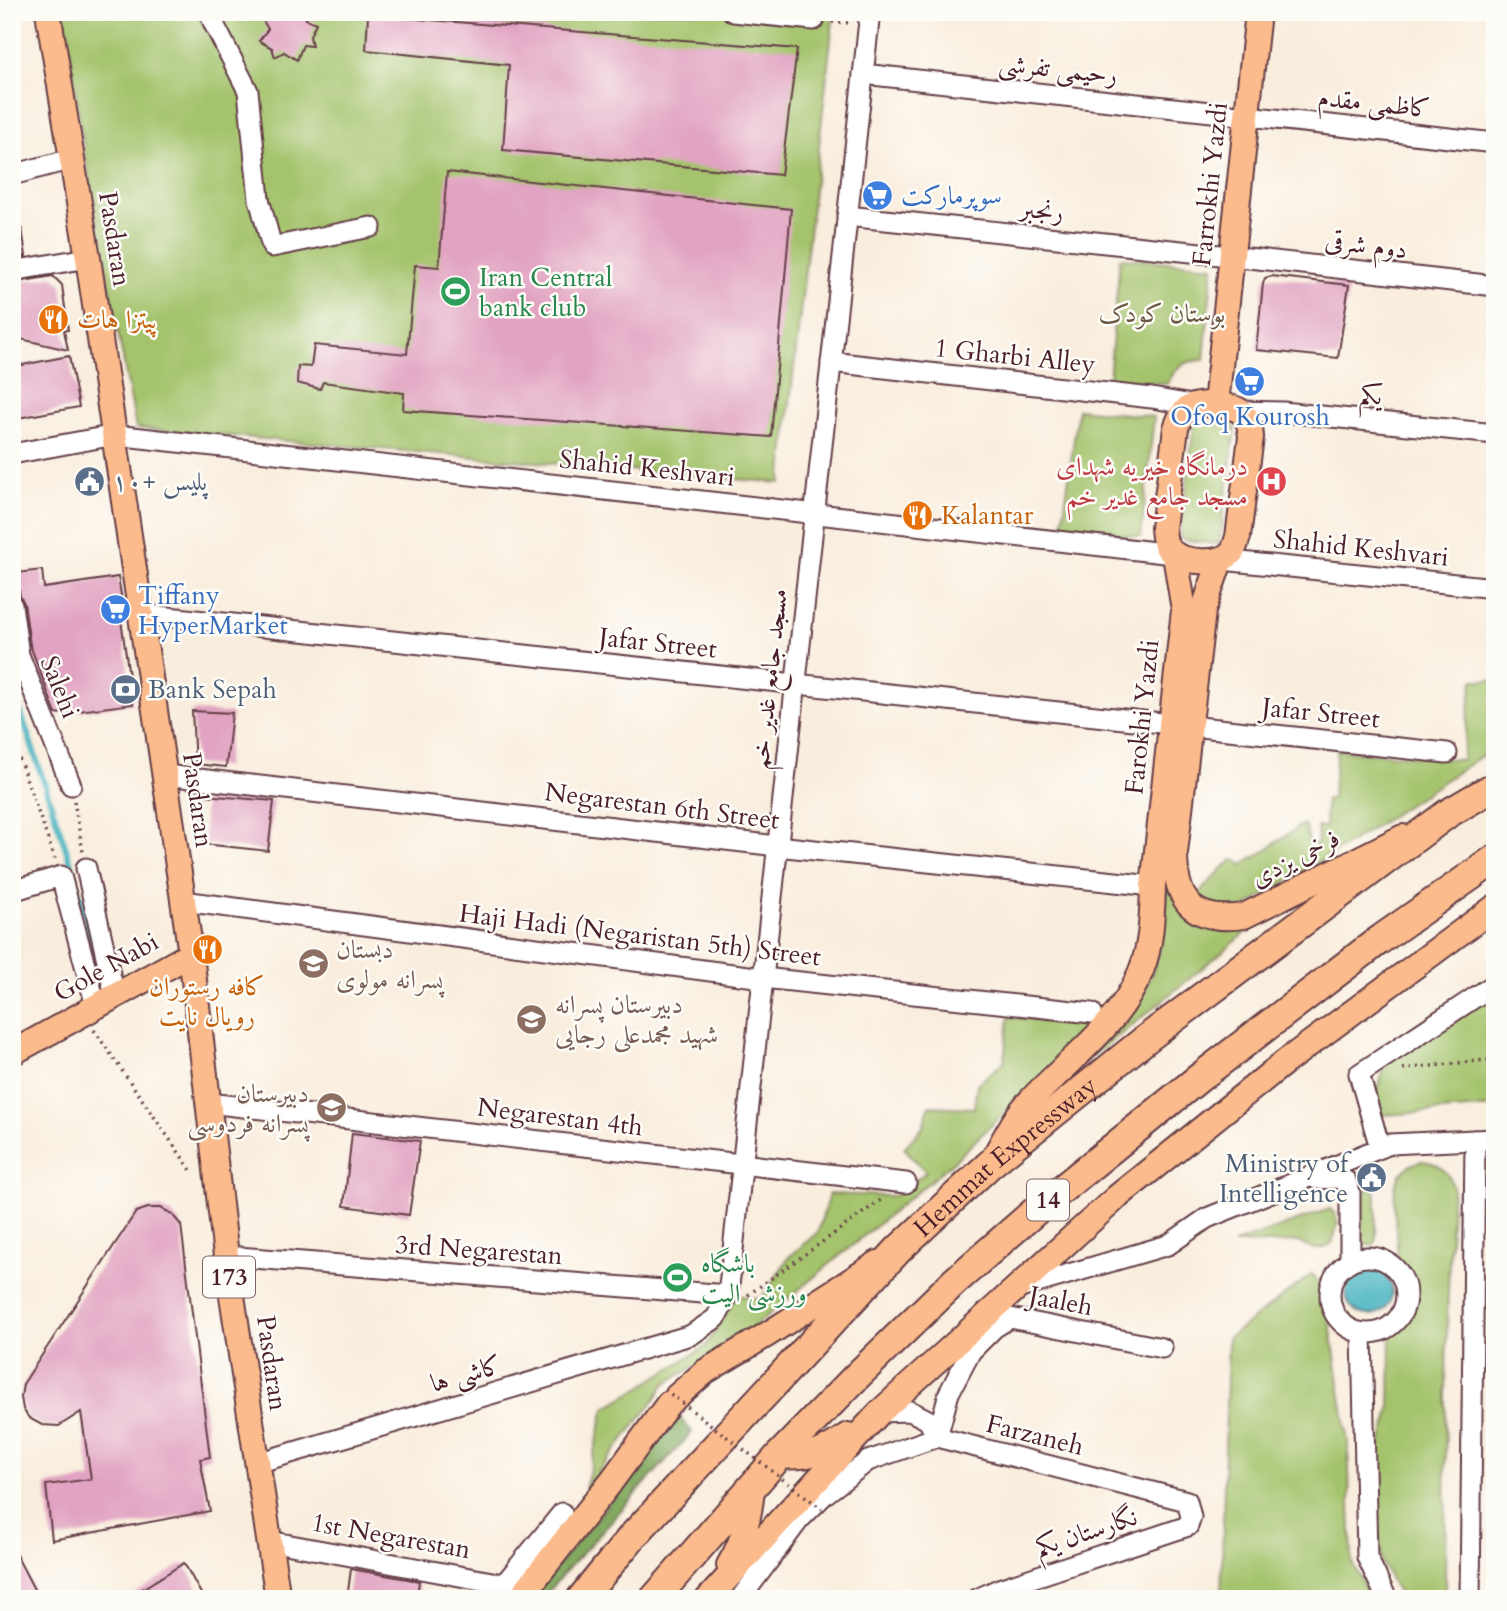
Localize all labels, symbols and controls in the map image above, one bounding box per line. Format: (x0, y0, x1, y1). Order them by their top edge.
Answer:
street label: رحیمی تفرشی (997, 45, 1119, 94)
street label: کاظمی مقدم (1315, 80, 1432, 131)
street label: Farrokhi Yazdi (1184, 100, 1236, 268)
supermarket icon: سوپرمارکت (861, 178, 895, 212)
place label: سوپرمارکت (901, 178, 1002, 213)
street label: Pasdaran (90, 189, 140, 289)
street label: رنجبر (1015, 190, 1066, 230)
street label: دوم شرقی (1322, 223, 1409, 272)
place label: Iran Central bank club (479, 260, 613, 325)
sports icon: Iran Central bank club (439, 275, 473, 309)
park label: بوستان کودک (1099, 296, 1225, 331)
restaurant icon: پیتزا هات (37, 302, 71, 336)
place label: پیتزا هات (77, 302, 158, 338)
street label: 1 Gharbi Alley (933, 330, 1097, 382)
supermarket icon: Ofoq Kourosh (1233, 364, 1267, 398)
street label: یکم (1357, 376, 1386, 421)
place label: Ofoq Kourosh (1170, 399, 1330, 434)
street label: Shahid Keshvari (558, 441, 736, 495)
place label: درمانگاه خیریه شهدای مسجد جامع غدیر خم (1056, 449, 1248, 521)
public building icon: پلیس +۱۰ (72, 464, 106, 498)
place label: پلیس +۱۰ (112, 464, 208, 500)
hospital icon: درمانگاه خیریه شهدای مسجد جامع غدیر خم (1254, 464, 1288, 498)
restaurant icon: Kalantar (901, 498, 935, 532)
place label: Kalantar (941, 498, 1034, 533)
street label: Shahid Keshvari (1272, 521, 1450, 575)
place label: Tiffany HyperMarket (138, 578, 288, 643)
street label: مسجد جامع غدیر خم (742, 587, 803, 772)
supermarket icon: Tiffany HyperMarket (98, 593, 132, 627)
street label: Jafar Street (593, 619, 719, 667)
street label: Farokhi Yazdi (1116, 638, 1168, 796)
street label: Salehi (32, 651, 88, 723)
bank icon: Bank Sepah (108, 672, 142, 706)
place label: Bank Sepah (148, 672, 277, 707)
street label: Jafar Street (1256, 689, 1382, 737)
street label: Pasdaran (174, 750, 222, 850)
street label: Negarestan 6th Street (543, 774, 781, 838)
street label: فرخی یزدی (1244, 821, 1346, 895)
street label: Haji Hadi (Negaristan 5th) Street (457, 895, 823, 975)
street label: Gole Nabi (47, 924, 165, 1010)
place label: دبستان پسرانه مولوی (336, 932, 445, 998)
restaurant icon: کافه رستوران رویال نایت (190, 933, 224, 967)
school or university icon: دبستان پسرانه مولوی (296, 947, 330, 981)
place label: کافه رستوران رویال نایت (149, 969, 265, 1034)
place label: دبیرستان پسرانه شهید مجمدعلی رجایی (555, 987, 718, 1053)
school or university icon: دبیرستان پسرانه شهید مجمدعلی رجایی (515, 1002, 549, 1036)
street label: Hemmat Expressway (906, 1068, 1104, 1245)
place label: دبیرستان پسرانه فردوسی (187, 1076, 310, 1142)
street label: Negarestan 4th (475, 1089, 645, 1145)
school or university icon: دبیرستان پسرانه فردوسی (315, 1091, 349, 1125)
place label: Ministry of Intelligence (1219, 1146, 1352, 1211)
public building icon: Ministry of Intelligence (1354, 1161, 1388, 1195)
road number: 14 (1027, 1180, 1069, 1220)
street label: 3rd Negarestan (394, 1227, 564, 1273)
place label: باشگاه ورزشی الیت (701, 1246, 807, 1312)
road number: 173 (203, 1256, 255, 1297)
sports icon: باشگاه ورزشی الیت (661, 1261, 695, 1295)
street label: Jaaleh (1022, 1277, 1096, 1324)
street label: Pasdaran (248, 1313, 296, 1413)
street label: کاشی ها (426, 1347, 506, 1402)
street label: Farzaneh (983, 1406, 1087, 1464)
street label: نگارستان یکم (1030, 1499, 1144, 1572)
street label: 1st Negarestan (309, 1505, 474, 1567)

